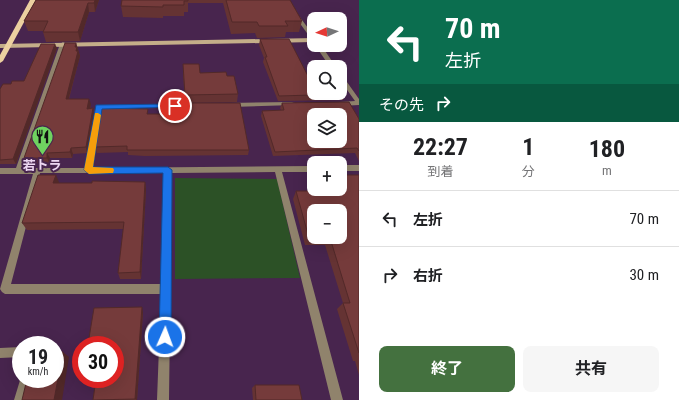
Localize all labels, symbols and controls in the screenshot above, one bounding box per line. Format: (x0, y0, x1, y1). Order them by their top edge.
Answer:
north arrow (307, 12, 347, 52)
map controls (307, 12, 347, 244)
text: 70 m (445, 12, 501, 45)
icon: left (379, 16, 431, 68)
text: 左折 (445, 50, 481, 71)
button: search (307, 60, 347, 100)
pin (158, 89, 192, 123)
icon: right (432, 92, 454, 114)
icon: arrive (164, 95, 186, 117)
text: その先 (379, 96, 424, 114)
button: layers (307, 108, 347, 148)
restaurant icon: 若トラ (29, 124, 55, 157)
text: 22:27 (413, 133, 468, 161)
text: 1 (522, 133, 534, 161)
text: 180 (589, 135, 625, 163)
button: + (307, 156, 347, 196)
place label: 若トラ (22, 158, 62, 173)
text: m (602, 163, 612, 178)
text: 到着 (427, 164, 453, 179)
text: 分 (522, 164, 535, 179)
button: − (307, 204, 347, 244)
icon: left (379, 208, 401, 230)
text: 70 m (629, 210, 659, 228)
text: 左折 (413, 211, 443, 229)
icon: right (379, 264, 401, 286)
text: 30 m (629, 266, 659, 284)
text: 右折 (413, 267, 443, 285)
position arrow (144, 316, 186, 358)
speed limit sign: 30 (72, 336, 124, 388)
text: 19 (28, 345, 48, 369)
button: 終了 (379, 346, 515, 392)
button: 共有 (523, 346, 659, 392)
text: km/h (28, 366, 48, 377)

